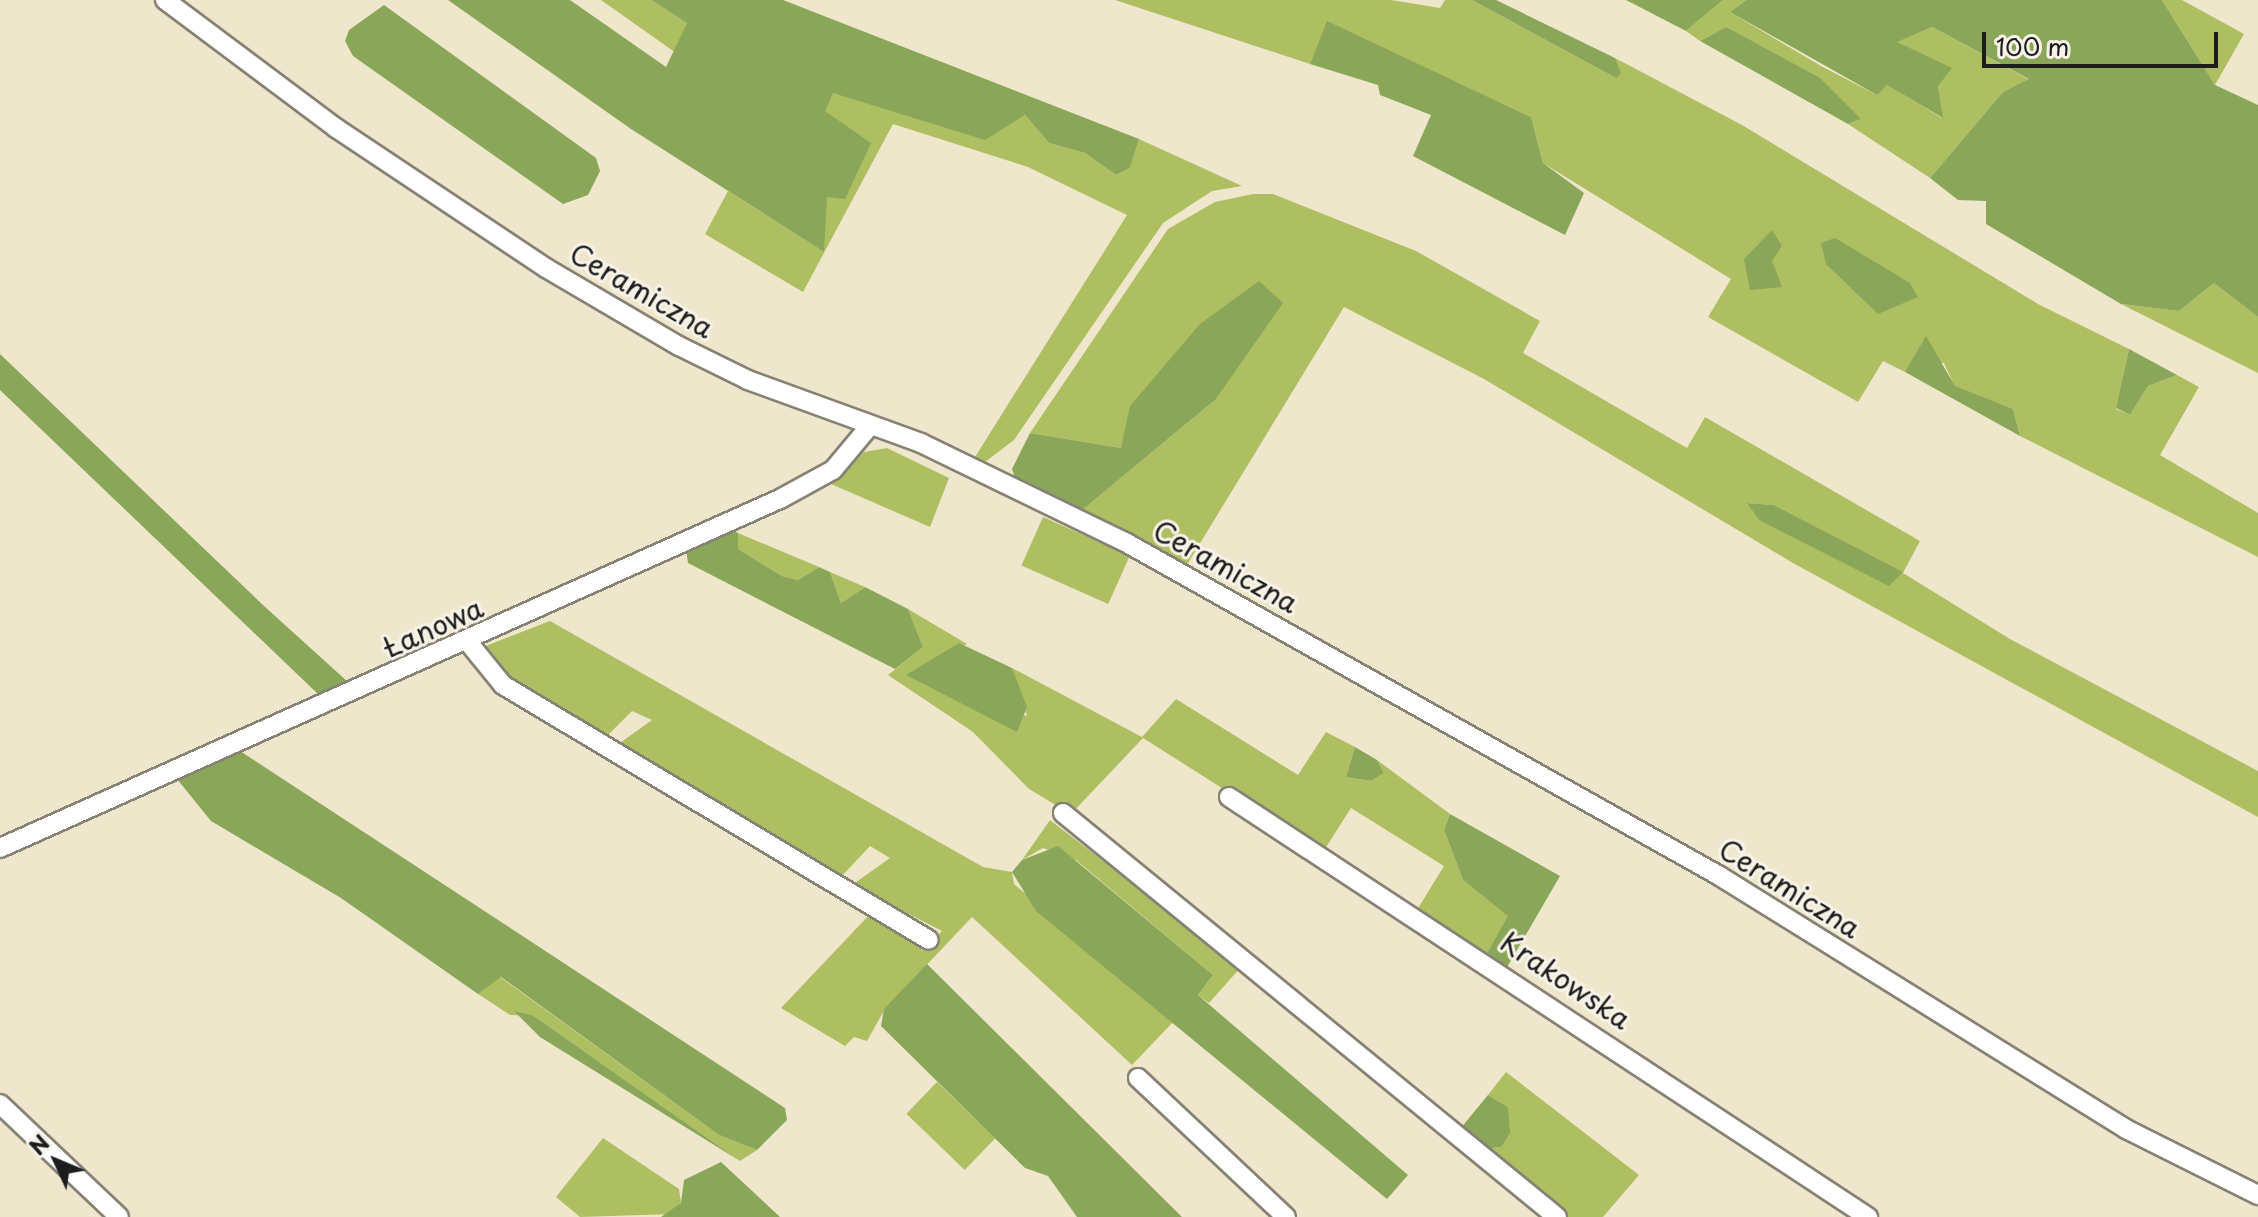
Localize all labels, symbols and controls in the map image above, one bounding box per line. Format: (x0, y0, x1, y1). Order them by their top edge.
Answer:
scale bar (1986, 16, 2222, 66)
text: 100 m (1996, 28, 2069, 64)
street label: Ceramiczna (564, 235, 720, 345)
street label: Ceramiczna (1148, 512, 1304, 620)
street label: Łanowa (378, 590, 488, 664)
street label: Ceramiczna (1713, 831, 1867, 945)
street label: Krakowska (1495, 924, 1637, 1036)
north arrow (16, 1121, 96, 1201)
text: N (20, 1126, 56, 1162)

